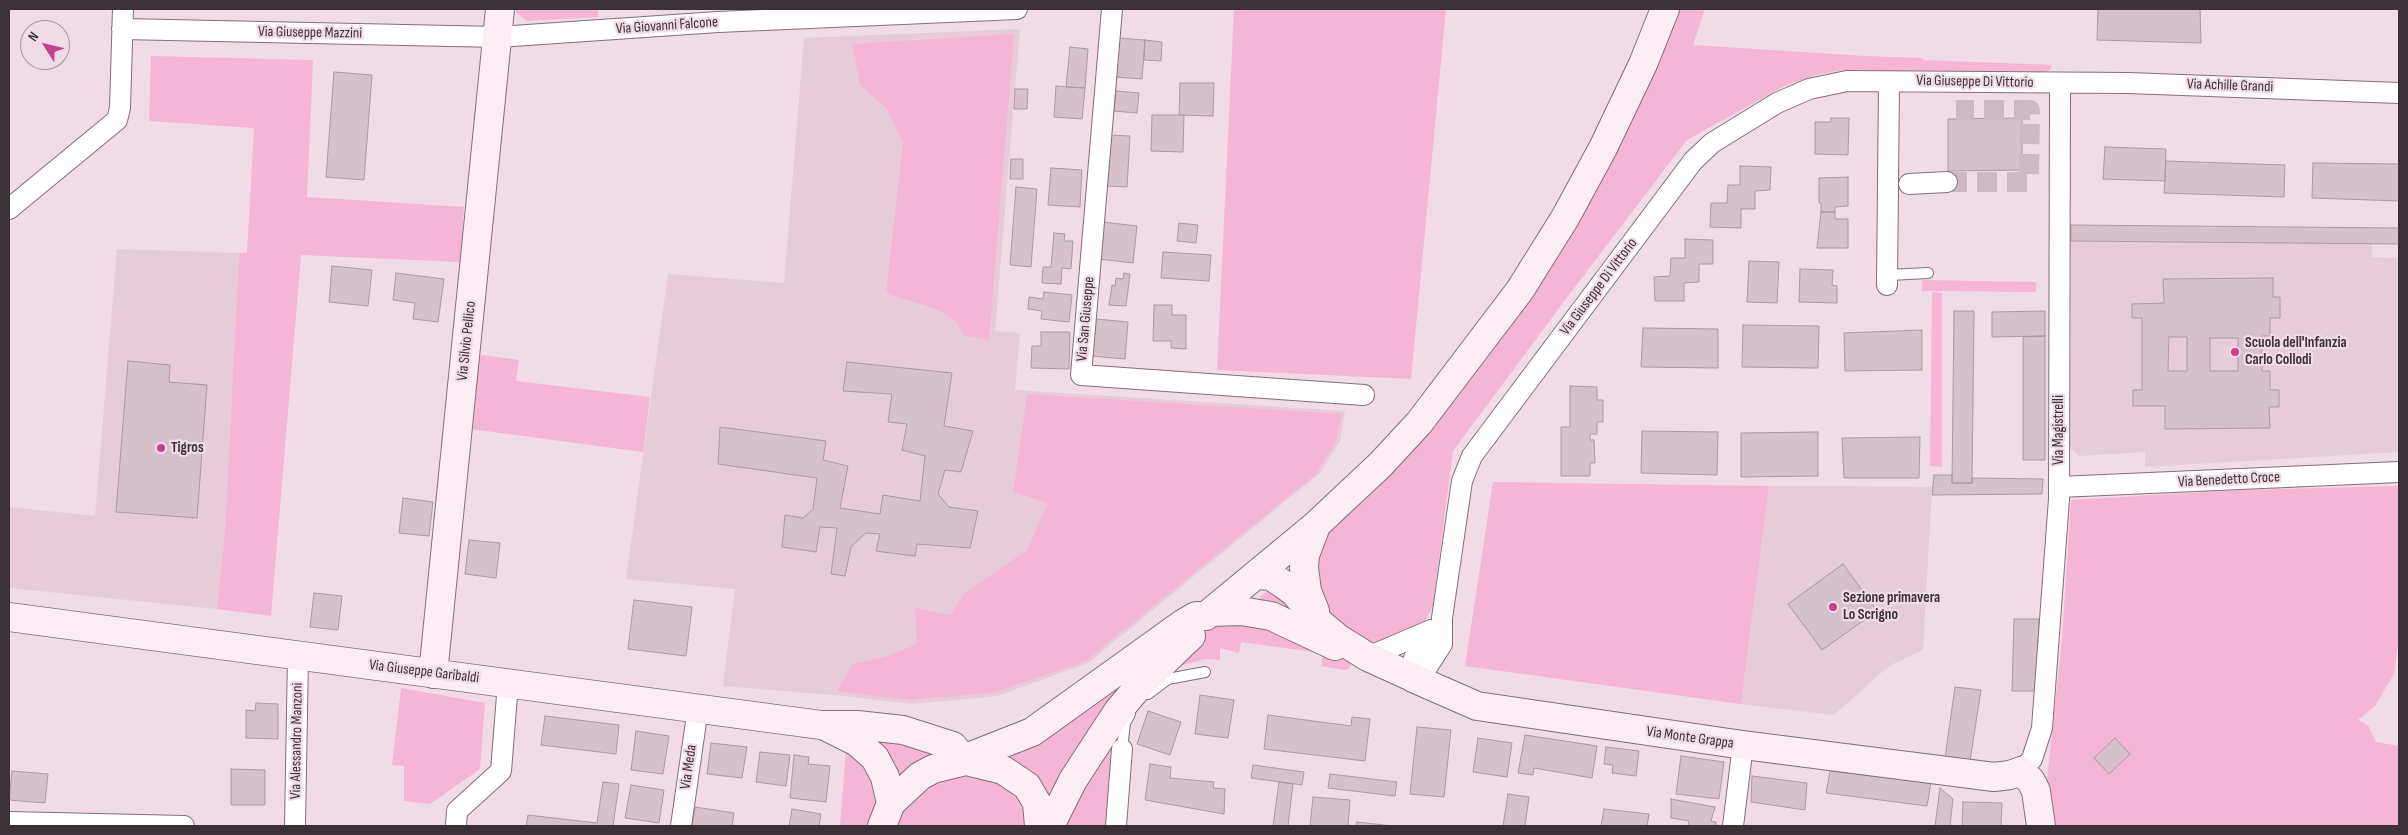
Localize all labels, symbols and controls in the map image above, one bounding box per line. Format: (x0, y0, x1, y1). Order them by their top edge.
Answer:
street label: Via Giovanni Falcone (615, 13, 719, 39)
north arrow (20, 20, 70, 70)
street label: Via Giuseppe Mazzini (258, 23, 362, 43)
text: N (24, 28, 42, 45)
street label: Via Giuseppe Di Vittorio (1916, 72, 2034, 92)
street label: Via Achille Grandi (2187, 75, 2273, 97)
street label: Via Giuseppe Di Vittorio (1557, 235, 1641, 339)
street label: Via San Giuseppe (1073, 276, 1099, 362)
street label: Via Silvio Pellico (454, 300, 480, 382)
place label: Scuola dell'Infanzia Carlo Collodi (2245, 334, 2347, 369)
marker: Scuola dell'Infanzia Carlo Collodi (2229, 346, 2241, 358)
street label: Via Magistrelli (2050, 395, 2068, 465)
place label: Tigros (171, 439, 204, 457)
marker: Tigros (155, 442, 167, 454)
street label: Via Benedetto Croce (2178, 468, 2280, 492)
place label: Sezione primavera Lo Scrigno (1843, 589, 1940, 624)
marker: Sezione primavera Lo Scrigno (1827, 601, 1839, 613)
street label: Via Giuseppe Garibaldi (368, 656, 480, 688)
street label: Via Alessandro Manzoni (287, 683, 307, 799)
street label: Via Monte Grappa (1645, 723, 1735, 753)
street label: Via Meda (677, 744, 701, 790)

